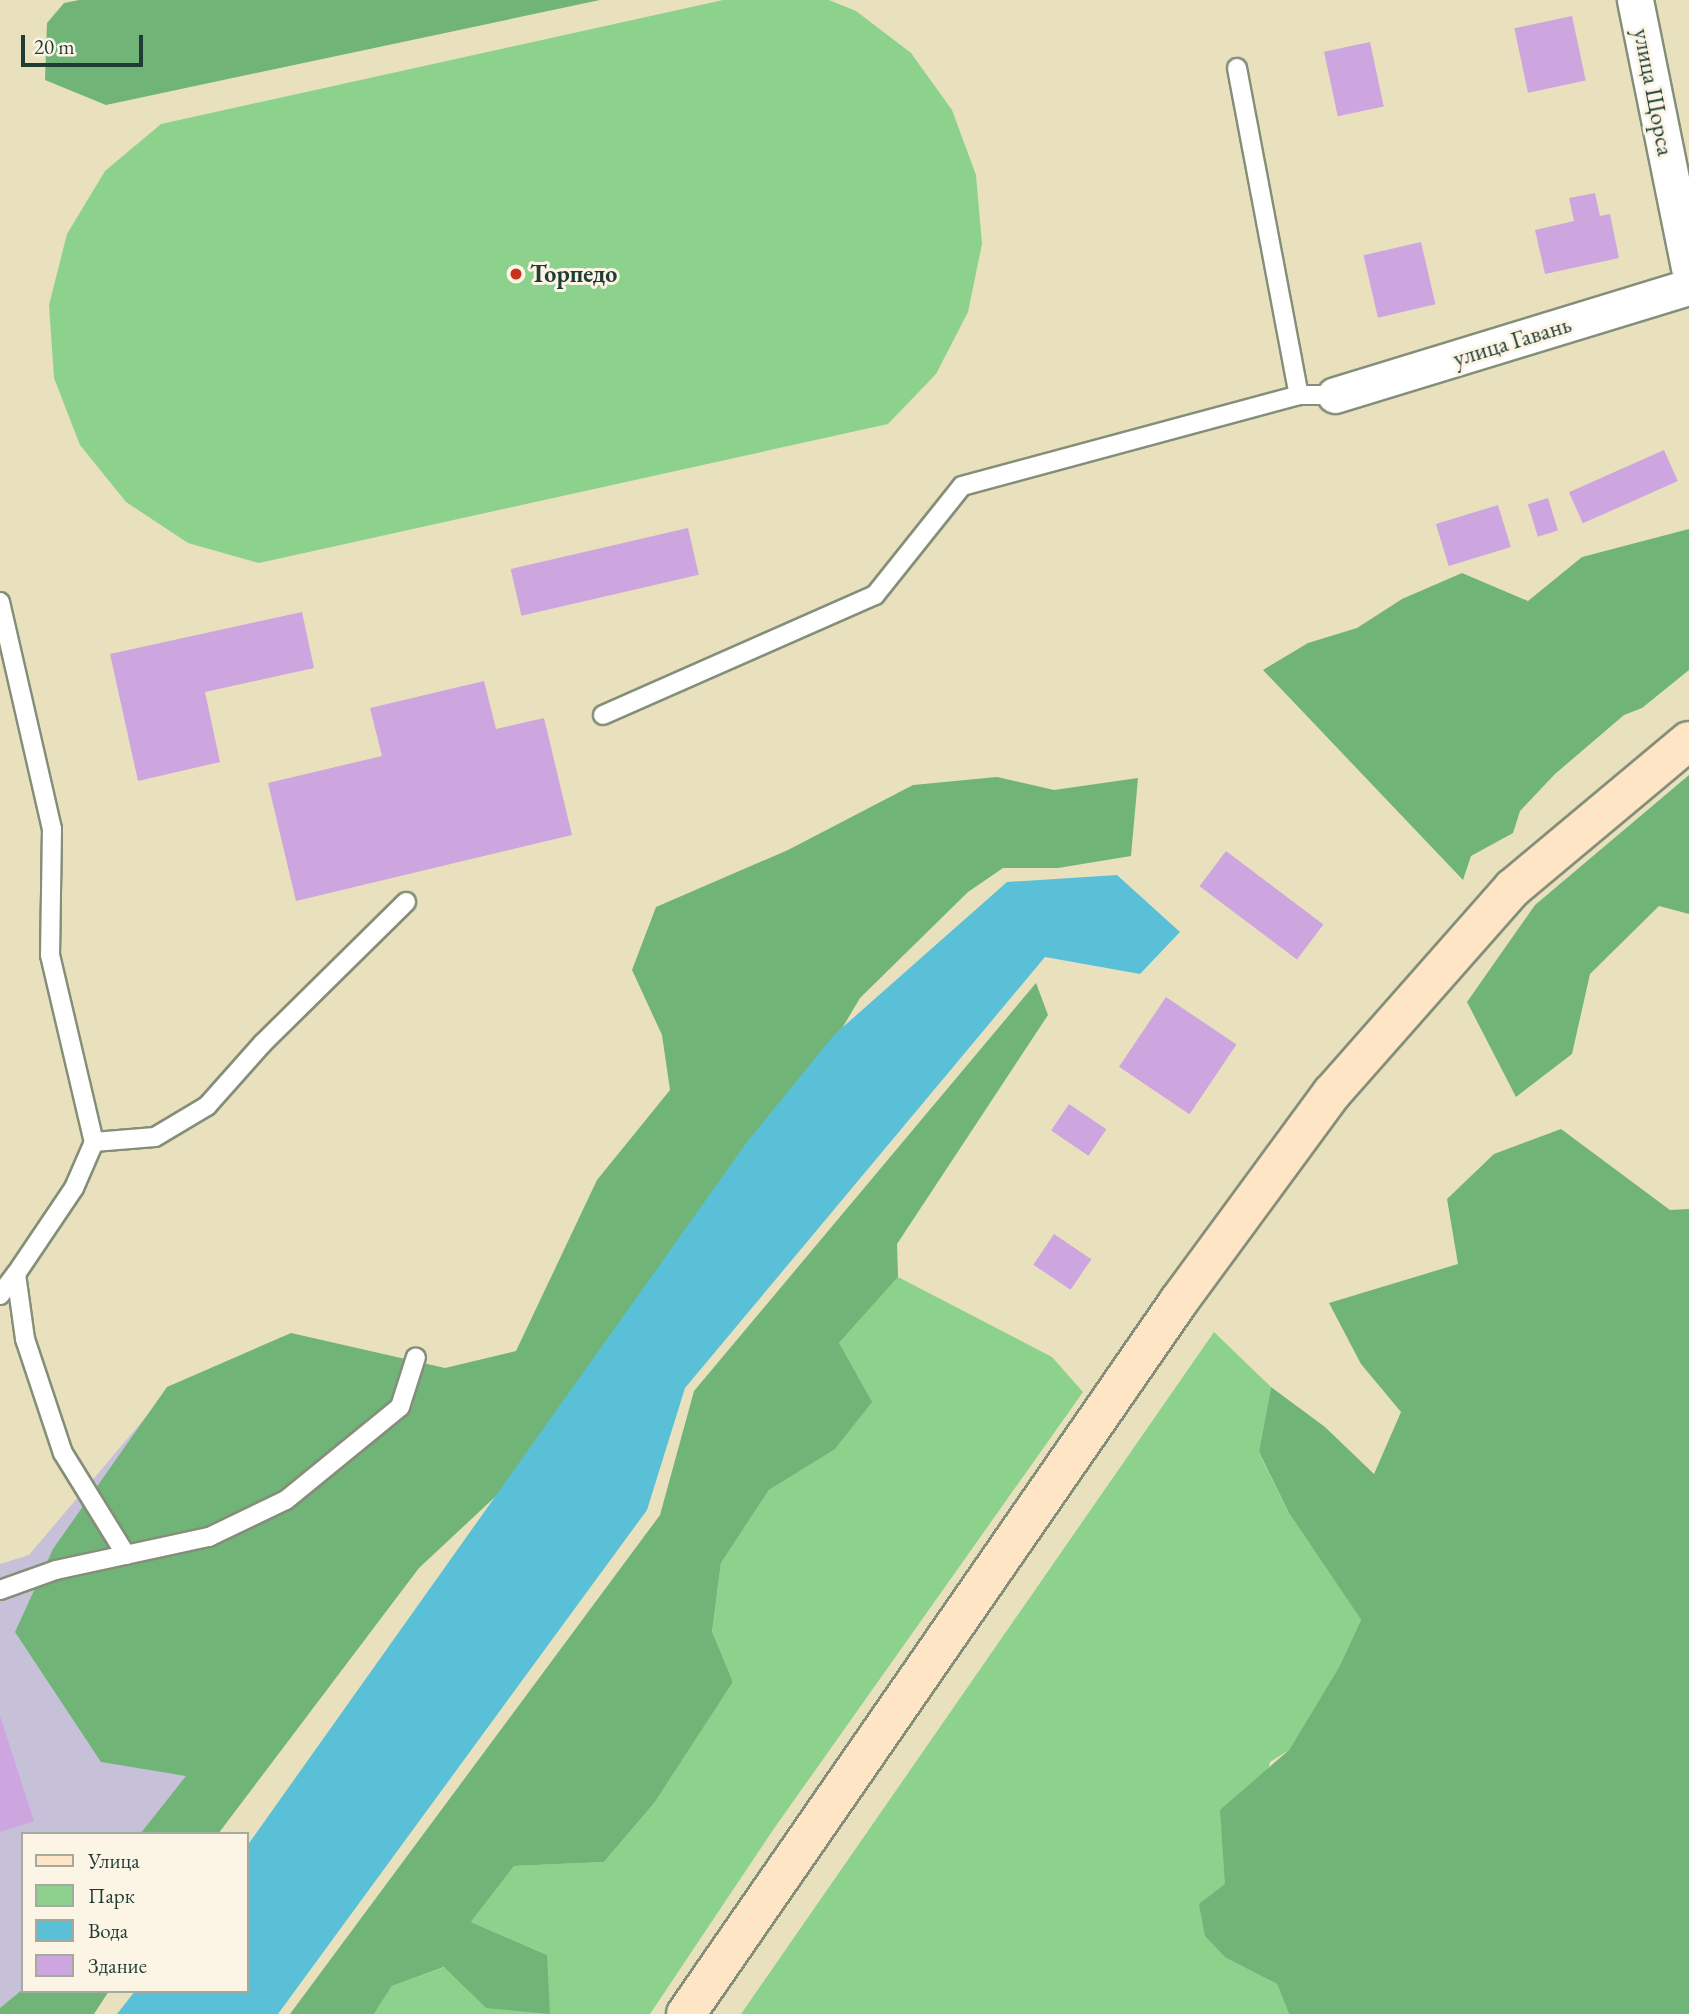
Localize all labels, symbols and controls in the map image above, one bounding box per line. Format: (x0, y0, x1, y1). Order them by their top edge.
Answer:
scale bar (24, 21, 147, 65)
street label: улица Щорса (1628, 26, 1680, 158)
text: 20 m (34, 33, 75, 60)
place label: Торпедо (530, 260, 617, 288)
marker: Торпедо (508, 266, 524, 282)
street label: улица Гавань (1449, 309, 1575, 373)
legend (21, 1832, 248, 1993)
text: Улица (88, 1847, 140, 1874)
text: Парк (88, 1882, 135, 1909)
text: Вода (88, 1917, 128, 1944)
text: Здание (88, 1952, 147, 1979)

